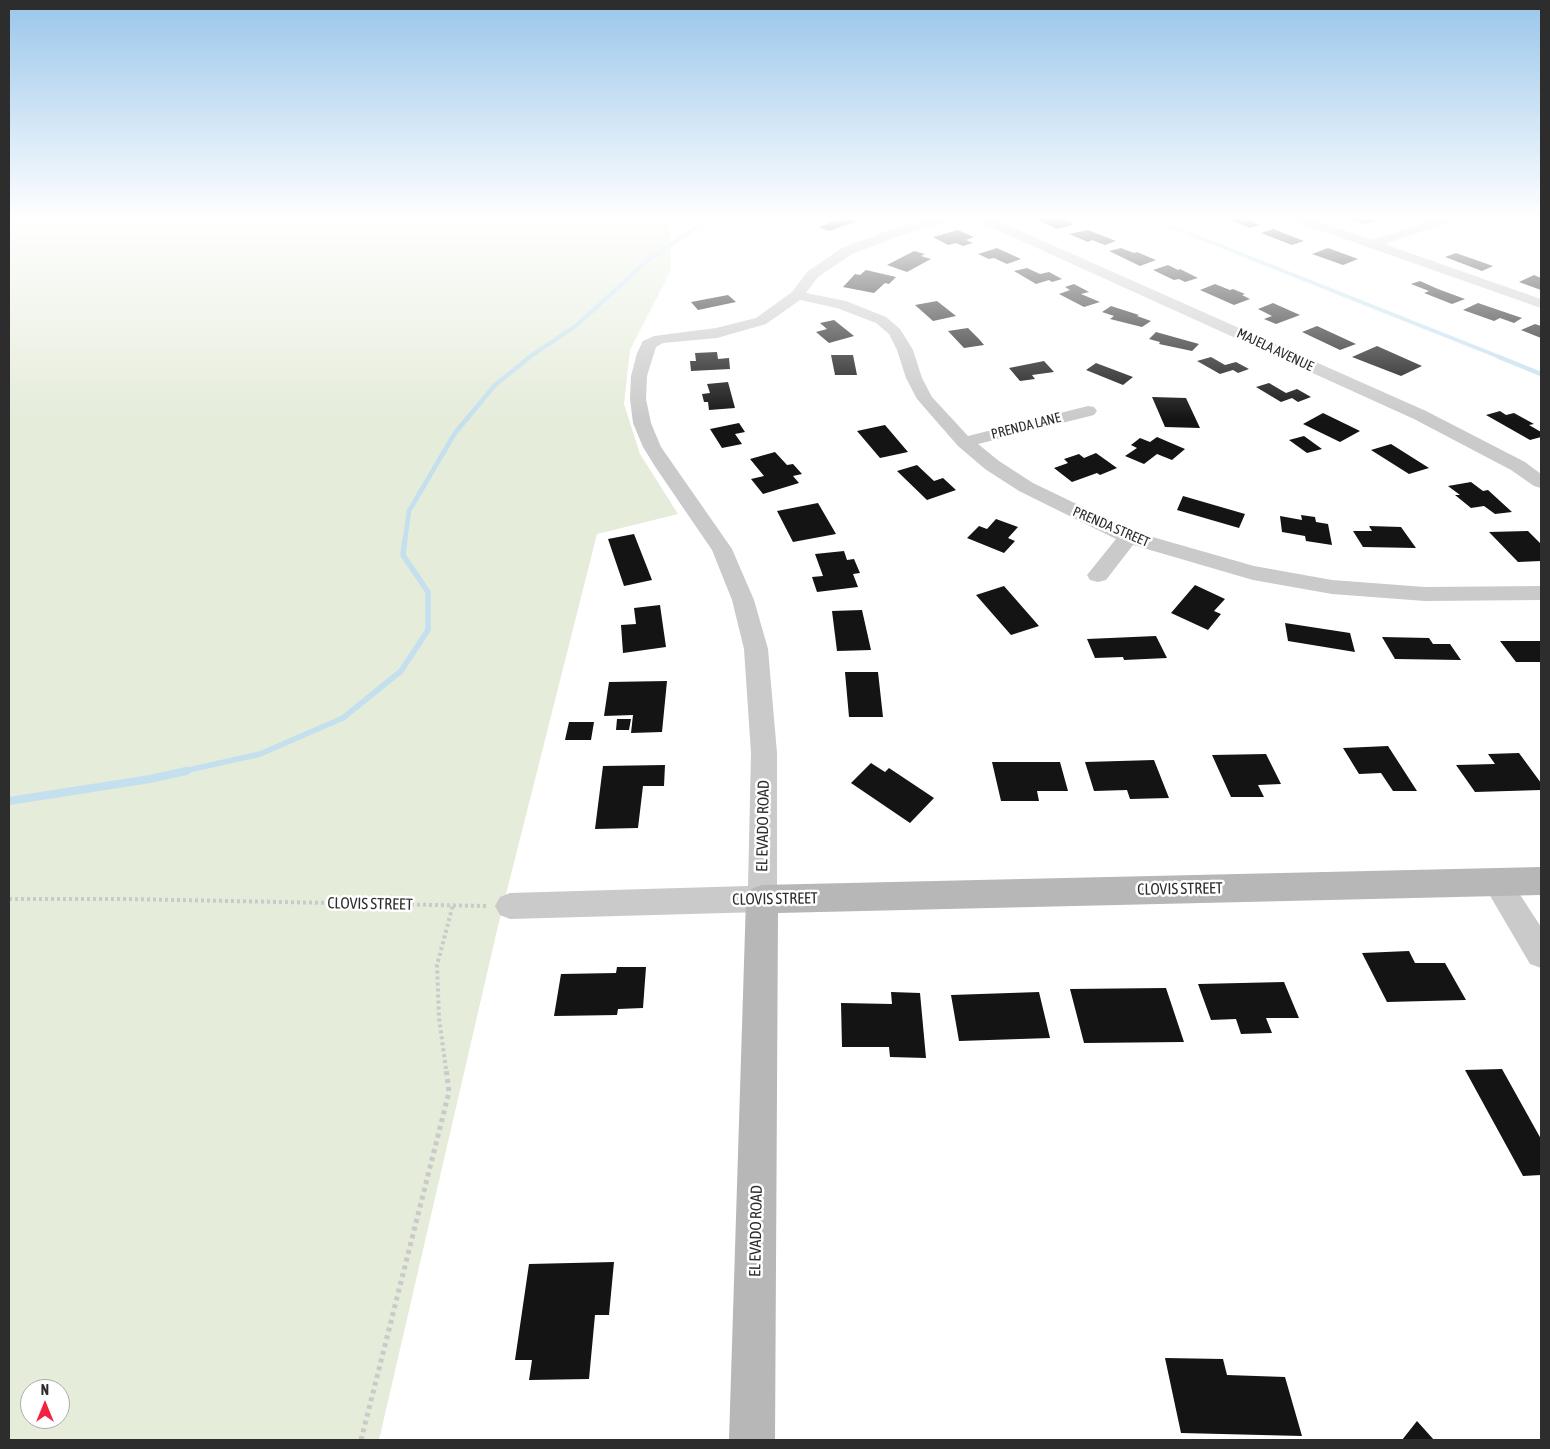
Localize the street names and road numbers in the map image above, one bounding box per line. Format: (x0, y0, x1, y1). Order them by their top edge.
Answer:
street label: MAJELA AVENUE (1234, 325, 1316, 375)
street label: PRENDA LANE (989, 409, 1063, 443)
street label: PRENDA STREET (1070, 503, 1152, 551)
street label: EL EVADO ROAD (753, 780, 773, 872)
street label: CLOVIS STREET (1137, 879, 1223, 899)
street label: CLOVIS STREET (732, 889, 818, 909)
street label: CLOVIS STREET (327, 894, 413, 914)
street label: EL EVADO ROAD (746, 1185, 766, 1277)

